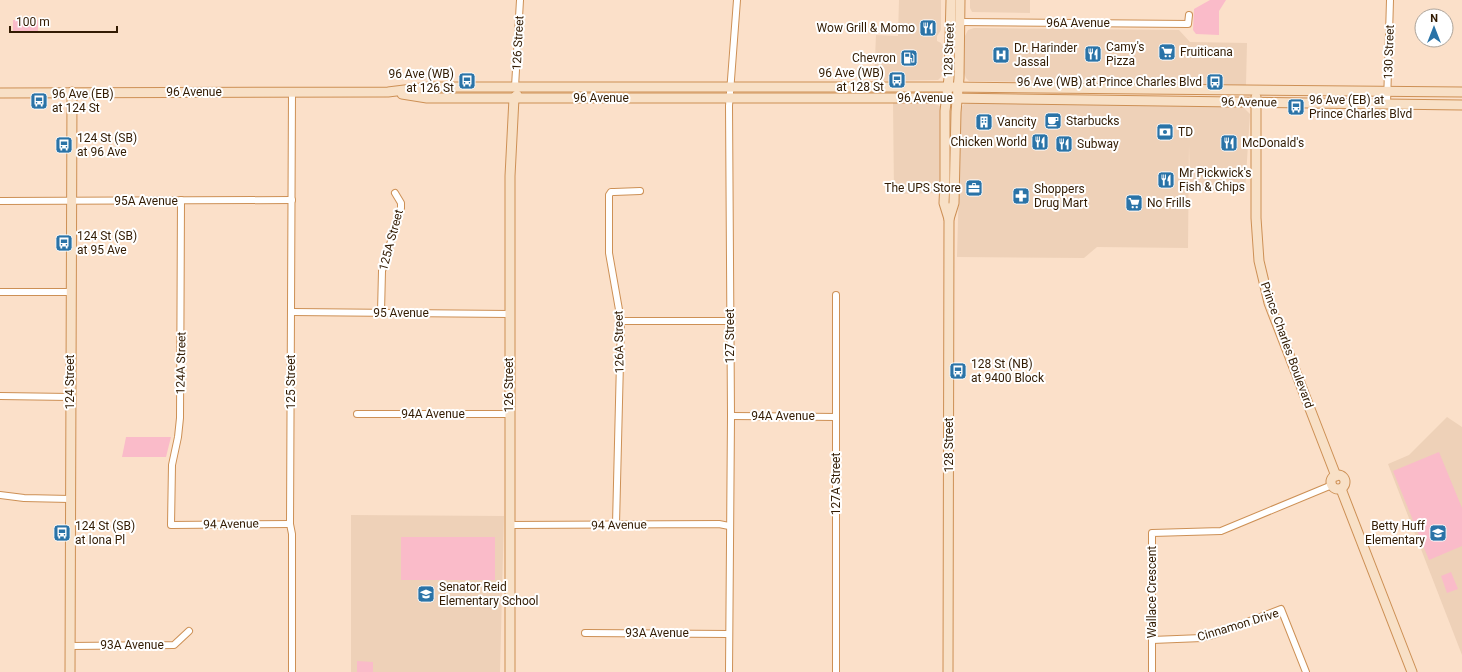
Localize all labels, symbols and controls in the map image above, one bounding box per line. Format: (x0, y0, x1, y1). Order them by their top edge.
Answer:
scale bar (10, 8, 117, 34)
north arrow (1414, 8, 1454, 48)
text: N (1430, 12, 1438, 25)
text: 100 m (16, 15, 50, 29)
street label: 126 Street (510, 15, 526, 71)
street label: 96A Avenue (1046, 16, 1110, 30)
restaurant icon: Wow Grill & Momo (918, 18, 938, 38)
place label: Wow Grill & Momo (817, 21, 915, 35)
street label: 128 Street (941, 22, 957, 78)
street label: 130 Street (1381, 24, 1397, 80)
place label: Camy's Pizza (1106, 40, 1144, 68)
place label: Dr. Harinder Jassal (1014, 41, 1077, 69)
supermarket icon: Fruiticana (1157, 42, 1177, 62)
restaurant icon: Camy's Pizza (1083, 44, 1103, 64)
hospital icon: Dr. Harinder Jassal (991, 45, 1011, 65)
place label: Fruiticana (1180, 45, 1233, 59)
fuel station icon: Chevron (899, 48, 919, 68)
place label: Chevron (852, 51, 896, 65)
place label: 96 Ave (WB) at 128 St (818, 66, 884, 94)
place label: 96 Ave (WB) at 126 St (388, 67, 454, 95)
bus stop icon: 96 Ave (WB) at 128 St (887, 70, 907, 90)
bus stop icon: 96 Ave (WB) at 126 St (457, 71, 477, 91)
bus stop icon: 96 Ave (WB) at Prince Charles Blvd (1205, 72, 1225, 92)
place label: 96 Ave (WB) at Prince Charles Blvd (1017, 75, 1202, 89)
street label: 96 Avenue (166, 85, 222, 99)
place label: 96 Ave (EB) at 124 St (52, 87, 114, 115)
bus stop icon: 96 Ave (EB) at 124 St (29, 91, 49, 111)
street label: 96 Avenue (573, 91, 629, 105)
street label: 96 Avenue (897, 91, 953, 105)
place label: 96 Ave (EB) at Prince Charles Blvd (1309, 93, 1412, 121)
street label: 96 Avenue (1221, 95, 1277, 109)
bus stop icon: 96 Ave (EB) at Prince Charles Blvd (1286, 97, 1306, 117)
cafe icon: Starbucks (1043, 111, 1063, 131)
building icon: Vancity (974, 112, 994, 132)
place label: Starbucks (1066, 114, 1120, 128)
place label: Vancity (997, 115, 1037, 129)
bank icon: TD (1155, 122, 1175, 142)
place label: TD (1178, 125, 1193, 139)
place label: 124 St (SB) at 96 Ave (77, 131, 137, 159)
restaurant icon: Chicken World (1030, 132, 1050, 152)
restaurant icon: McDonald's (1219, 133, 1239, 153)
restaurant icon: Subway (1054, 134, 1074, 154)
bus stop icon: 124 St (SB) at 96 Ave (54, 135, 74, 155)
place label: Chicken World (950, 135, 1027, 149)
place label: McDonald's (1242, 136, 1304, 150)
place label: Subway (1077, 137, 1119, 151)
place label: Mr Pickwick's Fish & Chips (1179, 166, 1252, 194)
restaurant icon: Mr Pickwick's Fish & Chips (1156, 170, 1176, 190)
office icon: The UPS Store (964, 178, 984, 198)
place label: The UPS Store (884, 181, 961, 195)
place label: Shoppers Drug Mart (1034, 182, 1088, 210)
pharmacy icon: Shoppers Drug Mart (1011, 186, 1031, 206)
supermarket icon: No Frills (1124, 193, 1144, 213)
street label: 95A Avenue (114, 194, 178, 208)
place label: No Frills (1147, 196, 1191, 210)
street label: 125A Street (376, 208, 406, 272)
place label: 124 St (SB) at 95 Ave (77, 229, 137, 257)
bus stop icon: 124 St (SB) at 95 Ave (54, 233, 74, 253)
street label: Prince Charles Boulevard (1258, 280, 1316, 410)
street label: 95 Avenue (373, 306, 429, 320)
street label: 127 Street (723, 308, 737, 363)
street label: 126A Street (611, 310, 627, 373)
street label: 124A Street (173, 331, 189, 394)
street label: 124 Street (63, 354, 77, 409)
street label: 125 Street (284, 354, 298, 409)
street label: 126 Street (502, 357, 516, 412)
place label: 128 St (NB) at 9400 Block (971, 357, 1045, 385)
bus stop icon: 128 St (NB) at 9400 Block (948, 361, 968, 381)
street label: 94A Avenue (401, 407, 465, 421)
street label: 94A Avenue (751, 409, 815, 423)
street label: 128 Street (942, 417, 956, 472)
street label: 127A Street (829, 453, 843, 515)
street label: 94 Avenue (203, 517, 259, 531)
street label: 94 Avenue (591, 518, 647, 532)
place label: 124 St (SB) at Iona Pl (75, 519, 135, 547)
place label: Betty Huff Elementary (1365, 519, 1426, 547)
bus stop icon: 124 St (SB) at Iona Pl (52, 523, 72, 543)
school or university icon: Betty Huff Elementary (1428, 523, 1448, 543)
street label: Wallace Crescent (1145, 546, 1159, 638)
place label: Senator Reid Elementary School (439, 580, 539, 608)
school or university icon: Senator Reid Elementary School (416, 584, 436, 604)
street label: Cinnamon Drive (1196, 606, 1280, 644)
street label: 93A Avenue (625, 626, 689, 640)
street label: 93A Avenue (100, 638, 164, 652)

